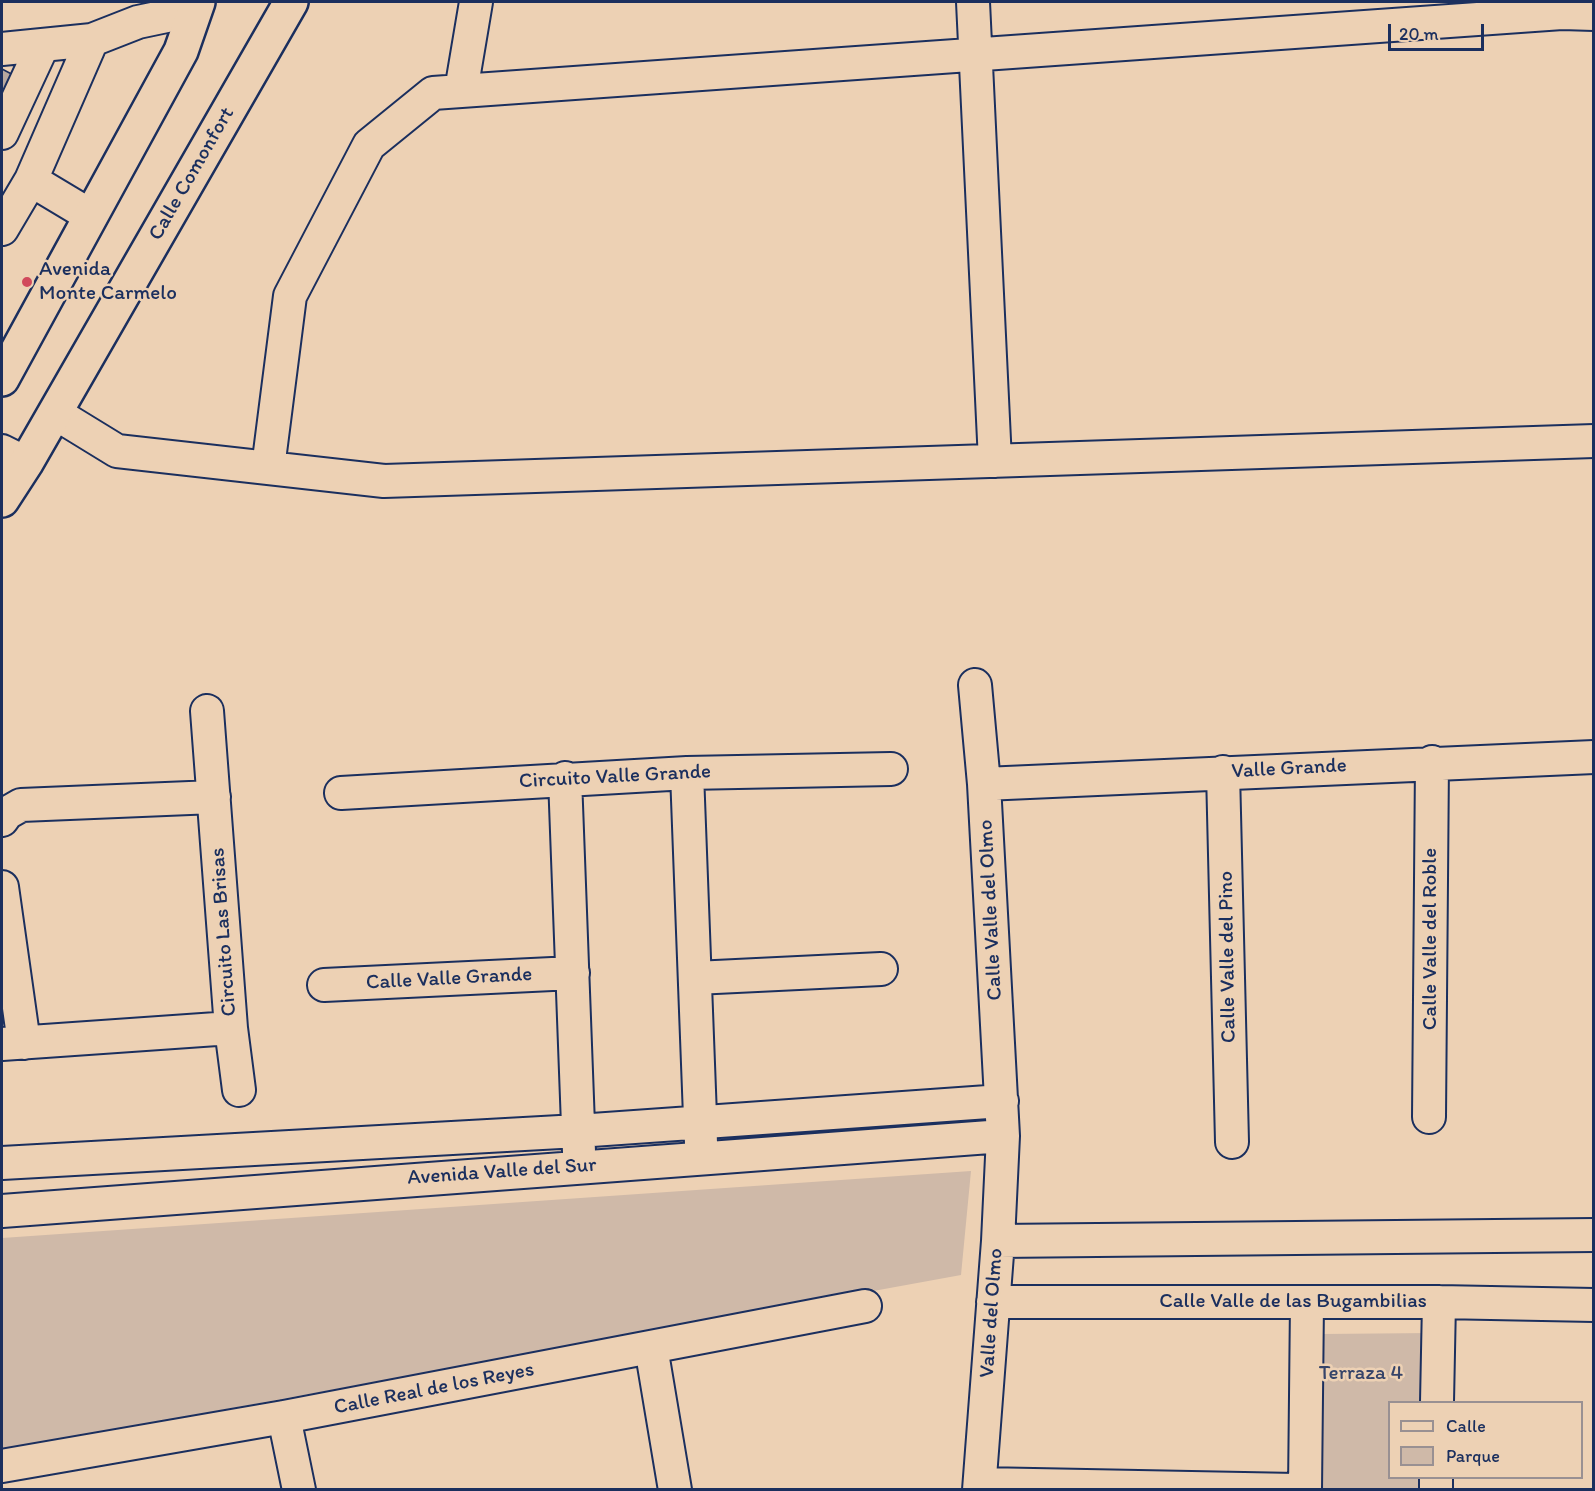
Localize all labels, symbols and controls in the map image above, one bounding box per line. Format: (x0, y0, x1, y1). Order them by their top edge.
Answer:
scale bar (1391, 12, 1487, 50)
text: 20 m (1399, 23, 1439, 45)
street label: Calle Comonfort (144, 103, 240, 245)
place label: Avenida Monte Carmelo (39, 257, 177, 307)
marker: Avenida Monte Carmelo (20, 275, 34, 289)
street label: Valle Grande (1231, 753, 1347, 785)
street label: Circuito Valle Grande (518, 759, 712, 795)
street label: Calle Valle del Olmo (974, 819, 1008, 1001)
street label: Circuito Las Brisas (206, 847, 242, 1017)
street label: Calle Valle del Roble (1418, 848, 1444, 1030)
street label: Calle Valle del Pino (1214, 871, 1242, 1043)
street label: Calle Valle Grande (365, 962, 533, 996)
street label: Avenida Valle del Sur (407, 1153, 597, 1191)
street label: Valle del Olmo (975, 1247, 1009, 1379)
street label: Calle Valle de las Bugambilias (1159, 1289, 1427, 1315)
street label: Calle Real de los Reyes (332, 1357, 536, 1421)
park label: Terraza 4 (1319, 1361, 1403, 1387)
legend (1388, 1401, 1583, 1479)
text: Calle (1446, 1415, 1486, 1437)
text: Parque (1446, 1445, 1500, 1467)

